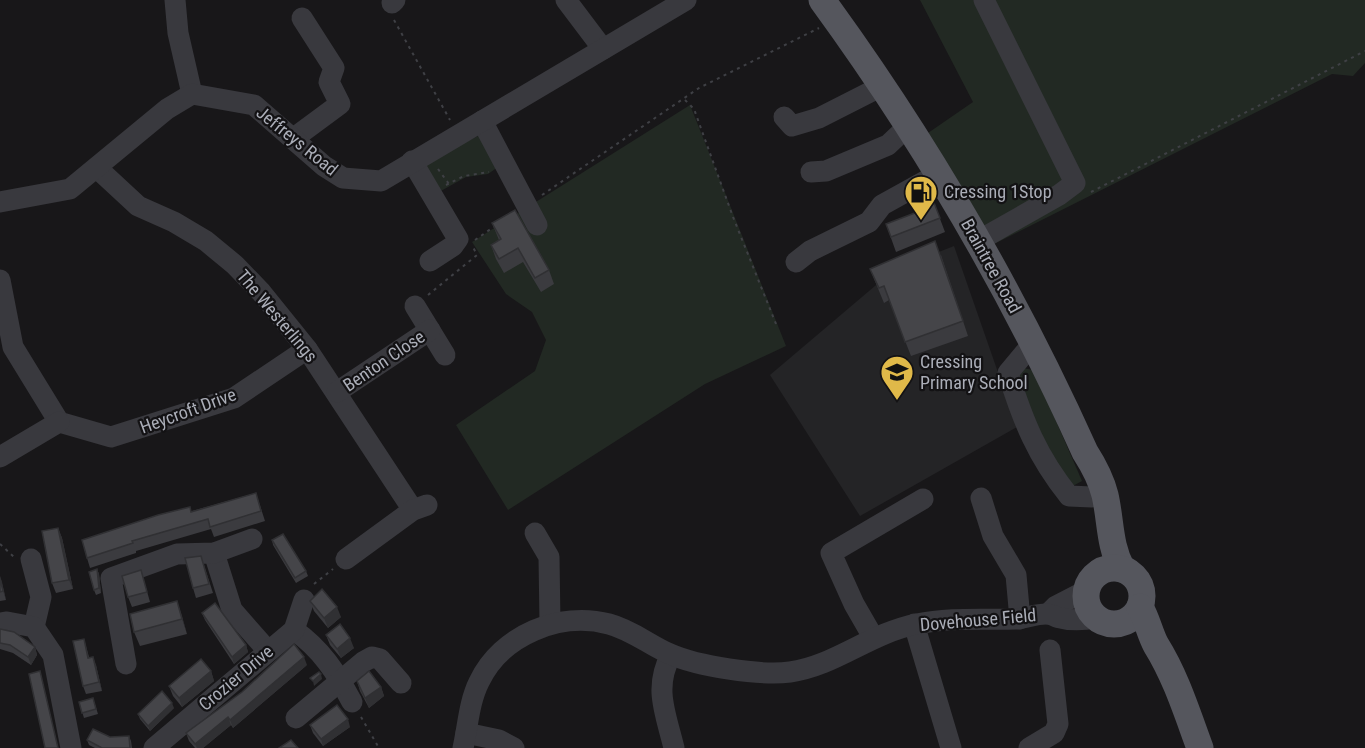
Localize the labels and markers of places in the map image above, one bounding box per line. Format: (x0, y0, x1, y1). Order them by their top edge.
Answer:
fuel station icon: Cressing 1Stop (903, 174, 939, 221)
place label: Cressing 1Stop (944, 181, 1052, 202)
place label: Cressing Primary School (920, 351, 1028, 393)
school or university icon: Cressing Primary School (879, 354, 915, 401)

